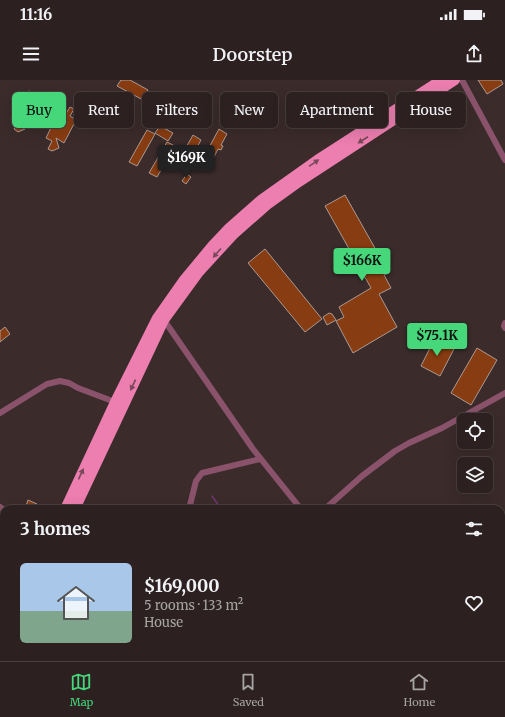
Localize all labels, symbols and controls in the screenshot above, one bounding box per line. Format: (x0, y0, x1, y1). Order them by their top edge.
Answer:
text: 11:16 (20, 5, 52, 24)
icon: menu (20, 43, 42, 65)
text: Doorstep (213, 43, 292, 66)
icon: share (463, 43, 485, 65)
chip: Buy (12, 92, 66, 128)
chip: Rent (74, 92, 134, 128)
chip: Filters (142, 92, 212, 128)
chip: New (220, 92, 278, 128)
chip: Apartment (286, 92, 388, 128)
chip: House (396, 92, 466, 128)
one-way arrow (358, 136, 369, 144)
pin: $169K (158, 145, 214, 179)
text: $169K (167, 149, 205, 166)
one-way arrow (309, 159, 319, 167)
one-way arrow (212, 248, 221, 258)
pin: $166K (334, 248, 390, 282)
text: $166K (342, 252, 382, 269)
pin: $75.1K (404, 323, 470, 357)
text: $75.1K (416, 327, 458, 344)
one-way arrow (130, 380, 136, 391)
map controls (457, 413, 493, 493)
button: locate (457, 413, 493, 449)
button: layers (457, 457, 493, 493)
one-way arrow (78, 468, 84, 479)
text: 3 homes (20, 518, 90, 540)
icon: filters (463, 518, 485, 540)
text: $169,000 (144, 575, 220, 597)
icon: home (52, 579, 100, 627)
icon: heart (463, 592, 485, 614)
text: 5 rooms · 133 m² (144, 597, 243, 614)
text: House (144, 614, 183, 631)
tab: Map (70, 671, 93, 709)
tab: Saved (233, 671, 264, 709)
tab: Home (404, 671, 435, 709)

